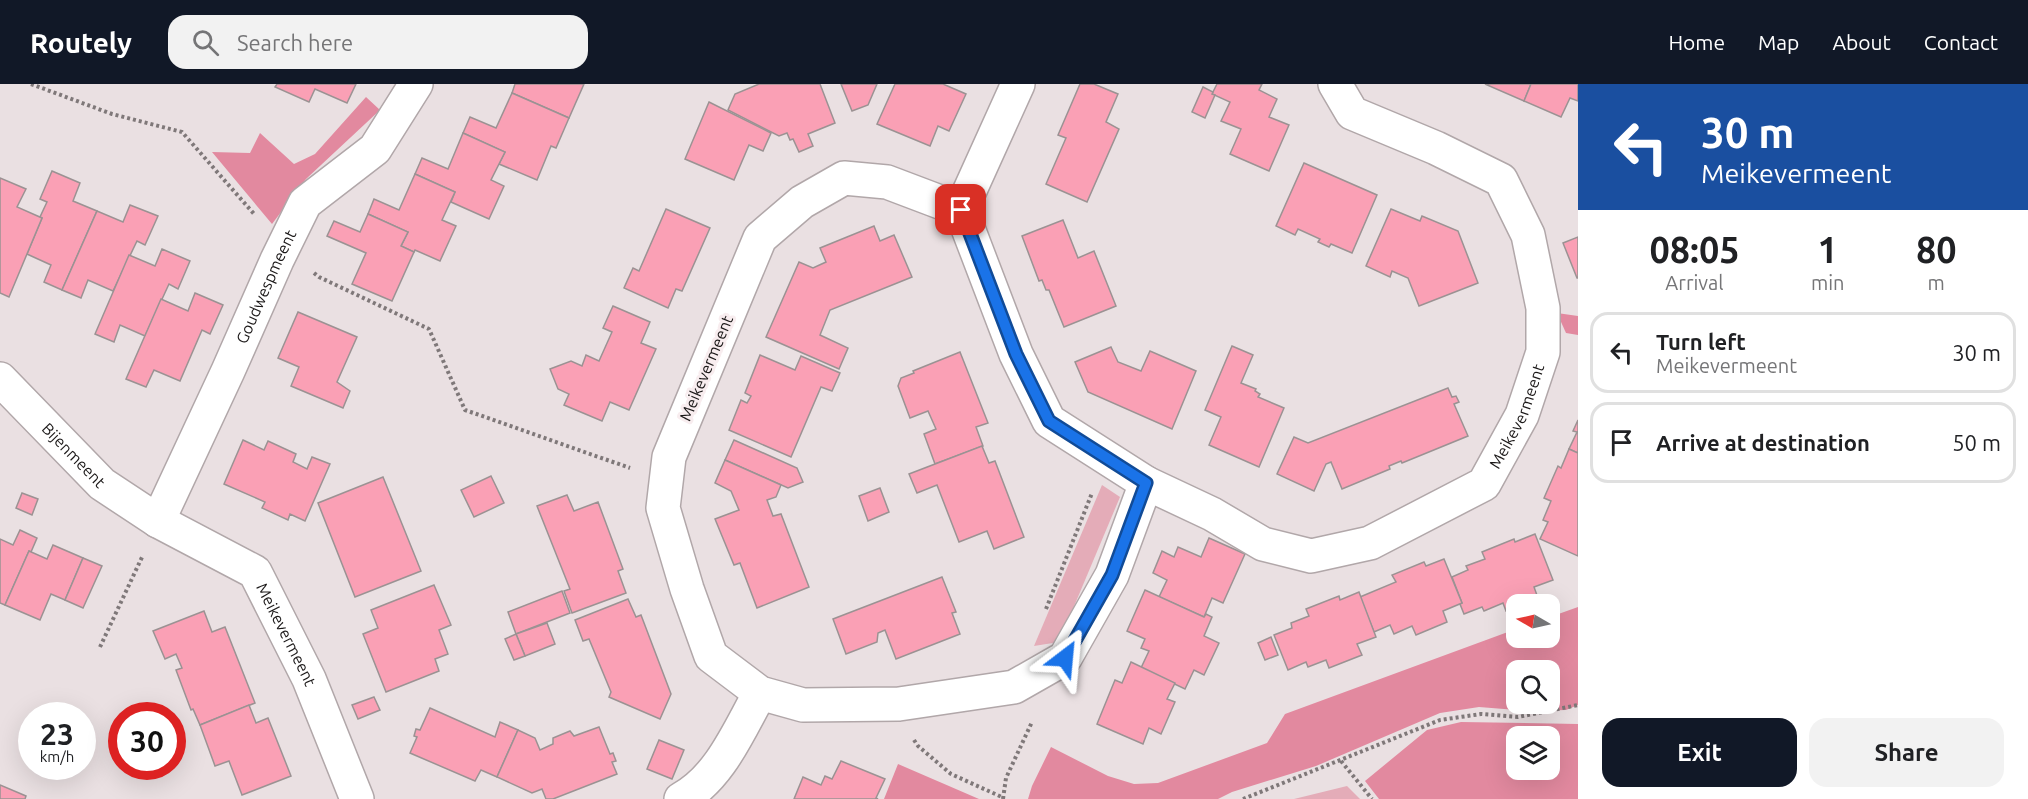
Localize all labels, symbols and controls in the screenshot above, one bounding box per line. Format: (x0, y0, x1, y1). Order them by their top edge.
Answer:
search box (168, 15, 588, 69)
icon: search (189, 26, 222, 59)
text: Routely (30, 27, 132, 58)
text: Search here (237, 30, 353, 55)
text: Home (1668, 30, 1725, 54)
text: Map (1758, 30, 1799, 54)
text: About (1832, 30, 1891, 54)
text: Contact (1924, 30, 1998, 54)
icon: left (1602, 108, 1680, 186)
text: 30 m (1701, 109, 1795, 156)
text: Meikevermeent (1701, 158, 1891, 188)
pin (935, 184, 986, 235)
icon: arrive (944, 193, 977, 226)
street label: Goudwespmeent (232, 226, 300, 346)
text: 08:05 (1649, 229, 1740, 270)
text: 1 (1818, 229, 1838, 270)
text: 80 (1916, 229, 1957, 270)
text: Arrival (1665, 271, 1724, 294)
text: min (1811, 271, 1845, 294)
text: m (1928, 271, 1945, 294)
street label: Meikevermeent (676, 312, 737, 423)
text: Turn left (1656, 329, 1746, 354)
icon: left (1605, 336, 1638, 369)
text: 30 m (1952, 340, 2001, 365)
text: Meikevermeent (1656, 354, 1797, 377)
street label: Meikevermeent (1485, 361, 1548, 472)
street label: Bijenmeent (39, 419, 110, 492)
icon: arrive (1605, 426, 1638, 459)
text: Arrive at destination (1656, 430, 1870, 455)
text: 50 m (1952, 430, 2001, 455)
street label: Meikevermeent (253, 580, 320, 689)
north arrow (1506, 594, 1560, 648)
map controls (1506, 594, 1560, 780)
position arrow (1033, 626, 1097, 690)
button: search (1506, 660, 1560, 714)
speed limit sign: 30 (108, 702, 186, 780)
text: 23 (40, 717, 74, 751)
button: Exit (1602, 718, 1797, 787)
button: Share (1809, 718, 2004, 787)
button: layers (1506, 726, 1560, 780)
text: km/h (40, 748, 74, 765)

